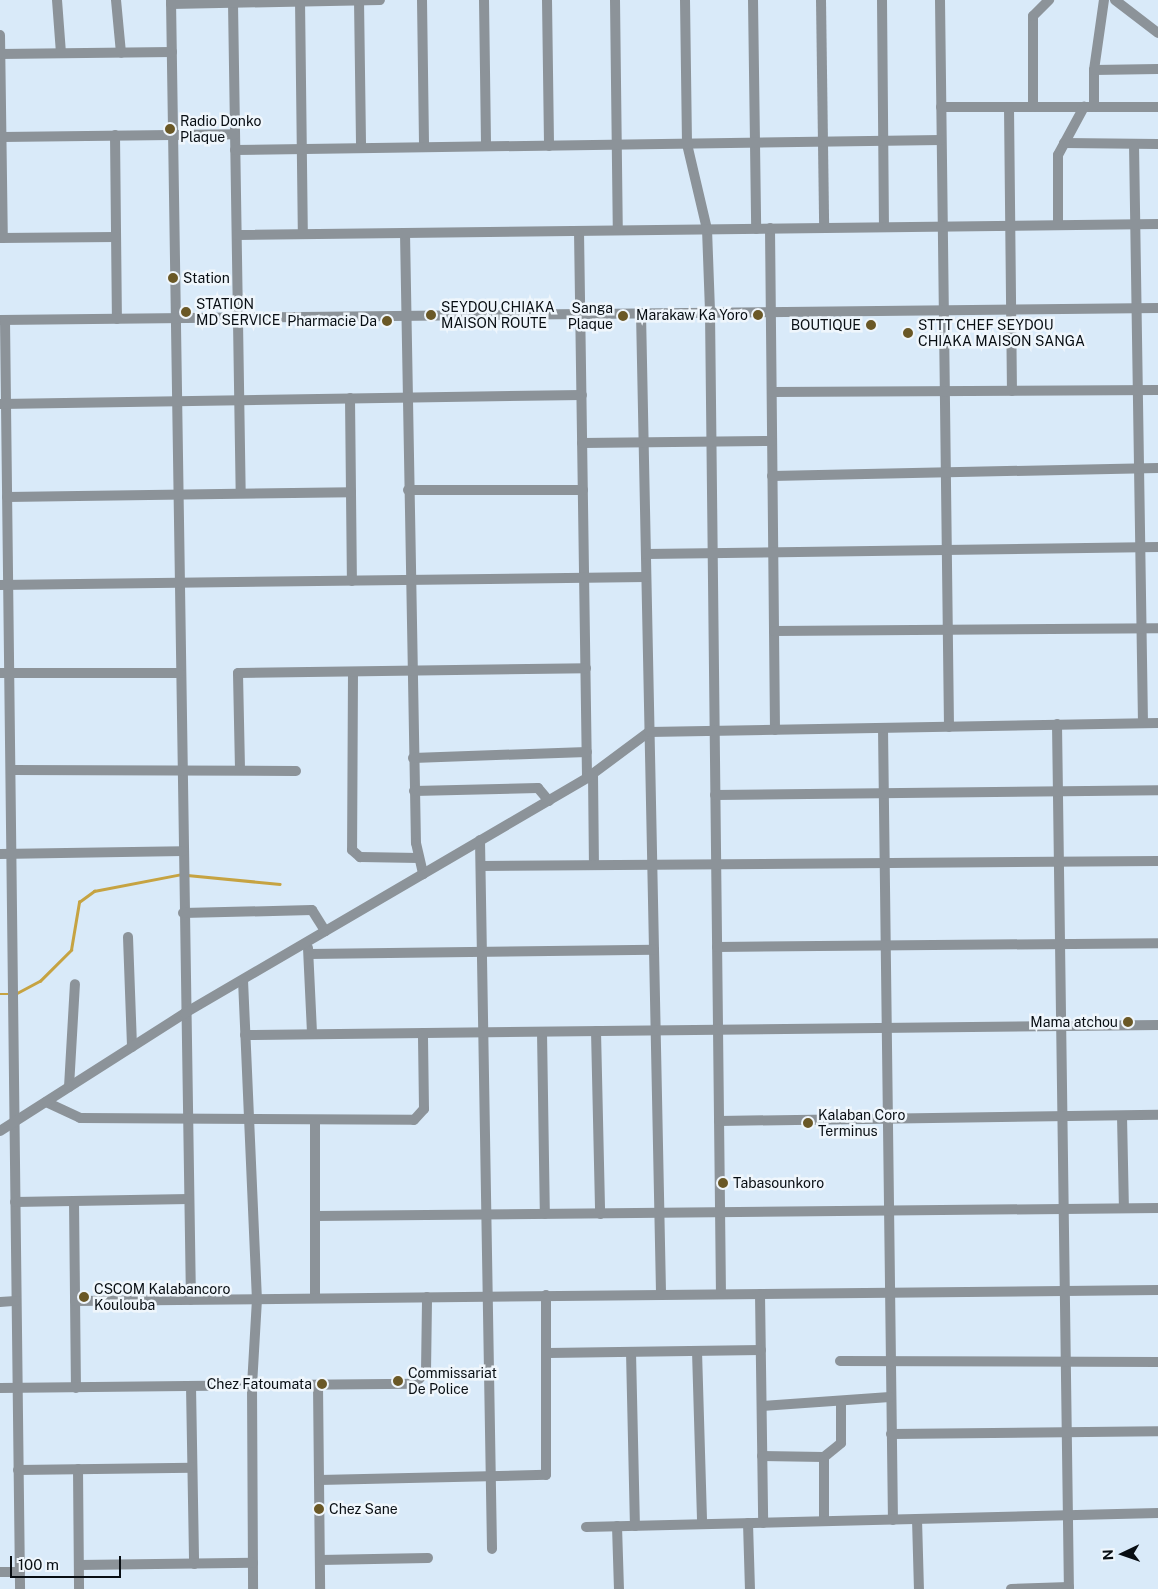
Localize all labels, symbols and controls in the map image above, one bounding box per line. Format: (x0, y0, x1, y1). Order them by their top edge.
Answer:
place label: Radio Donko Plaque (180, 113, 261, 146)
marker: Radio Donko Plaque (164, 123, 176, 135)
place label: Station (183, 270, 230, 286)
marker: Station (167, 272, 179, 284)
place label: STATION MD SERVICE (196, 296, 280, 328)
place label: SEYDOU CHIAKA MAISON ROUTE (441, 299, 555, 332)
place label: Sanga Plaque (568, 300, 613, 332)
marker: STATION MD SERVICE (180, 306, 192, 318)
place label: Marakaw Ka Yoro (636, 307, 748, 323)
marker: SEYDOU CHIAKA MAISON ROUTE (425, 309, 437, 321)
marker: Marakaw Ka Yoro (752, 309, 764, 321)
marker: Sanga Plaque (617, 310, 629, 322)
place label: Pharmacie Da (287, 313, 377, 329)
marker: Pharmacie Da (381, 315, 393, 327)
place label: BOUTIQUE (791, 317, 861, 333)
place label: STTT CHEF SEYDOU CHIAKA MAISON SANGA (918, 317, 1085, 350)
marker: BOUTIQUE (865, 319, 877, 331)
marker: STTT CHEF SEYDOU CHIAKA MAISON SANGA (902, 327, 914, 339)
place label: Mama atchou (1030, 1014, 1118, 1030)
marker: Mama atchou (1122, 1016, 1134, 1028)
place label: Kalaban Coro Terminus (818, 1107, 905, 1140)
marker: Kalaban Coro Terminus (802, 1117, 814, 1129)
place label: Tabasounkoro (733, 1175, 824, 1191)
marker: Tabasounkoro (717, 1177, 729, 1189)
place label: CSCOM Kalabancoro Koulouba (94, 1281, 230, 1314)
marker: CSCOM Kalabancoro Koulouba (78, 1291, 90, 1303)
place label: Commissariat De Police (408, 1365, 497, 1398)
marker: Commissariat De Police (392, 1375, 404, 1387)
place label: Chez Fatoumata (207, 1376, 312, 1392)
marker: Chez Fatoumata (316, 1378, 328, 1390)
place label: Chez Sane (329, 1501, 398, 1517)
marker: Chez Sane (313, 1503, 325, 1515)
north arrow (1098, 1529, 1148, 1579)
scale bar (12, 1546, 124, 1578)
text: N (1100, 1549, 1116, 1561)
text: 100 m (18, 1556, 59, 1573)

